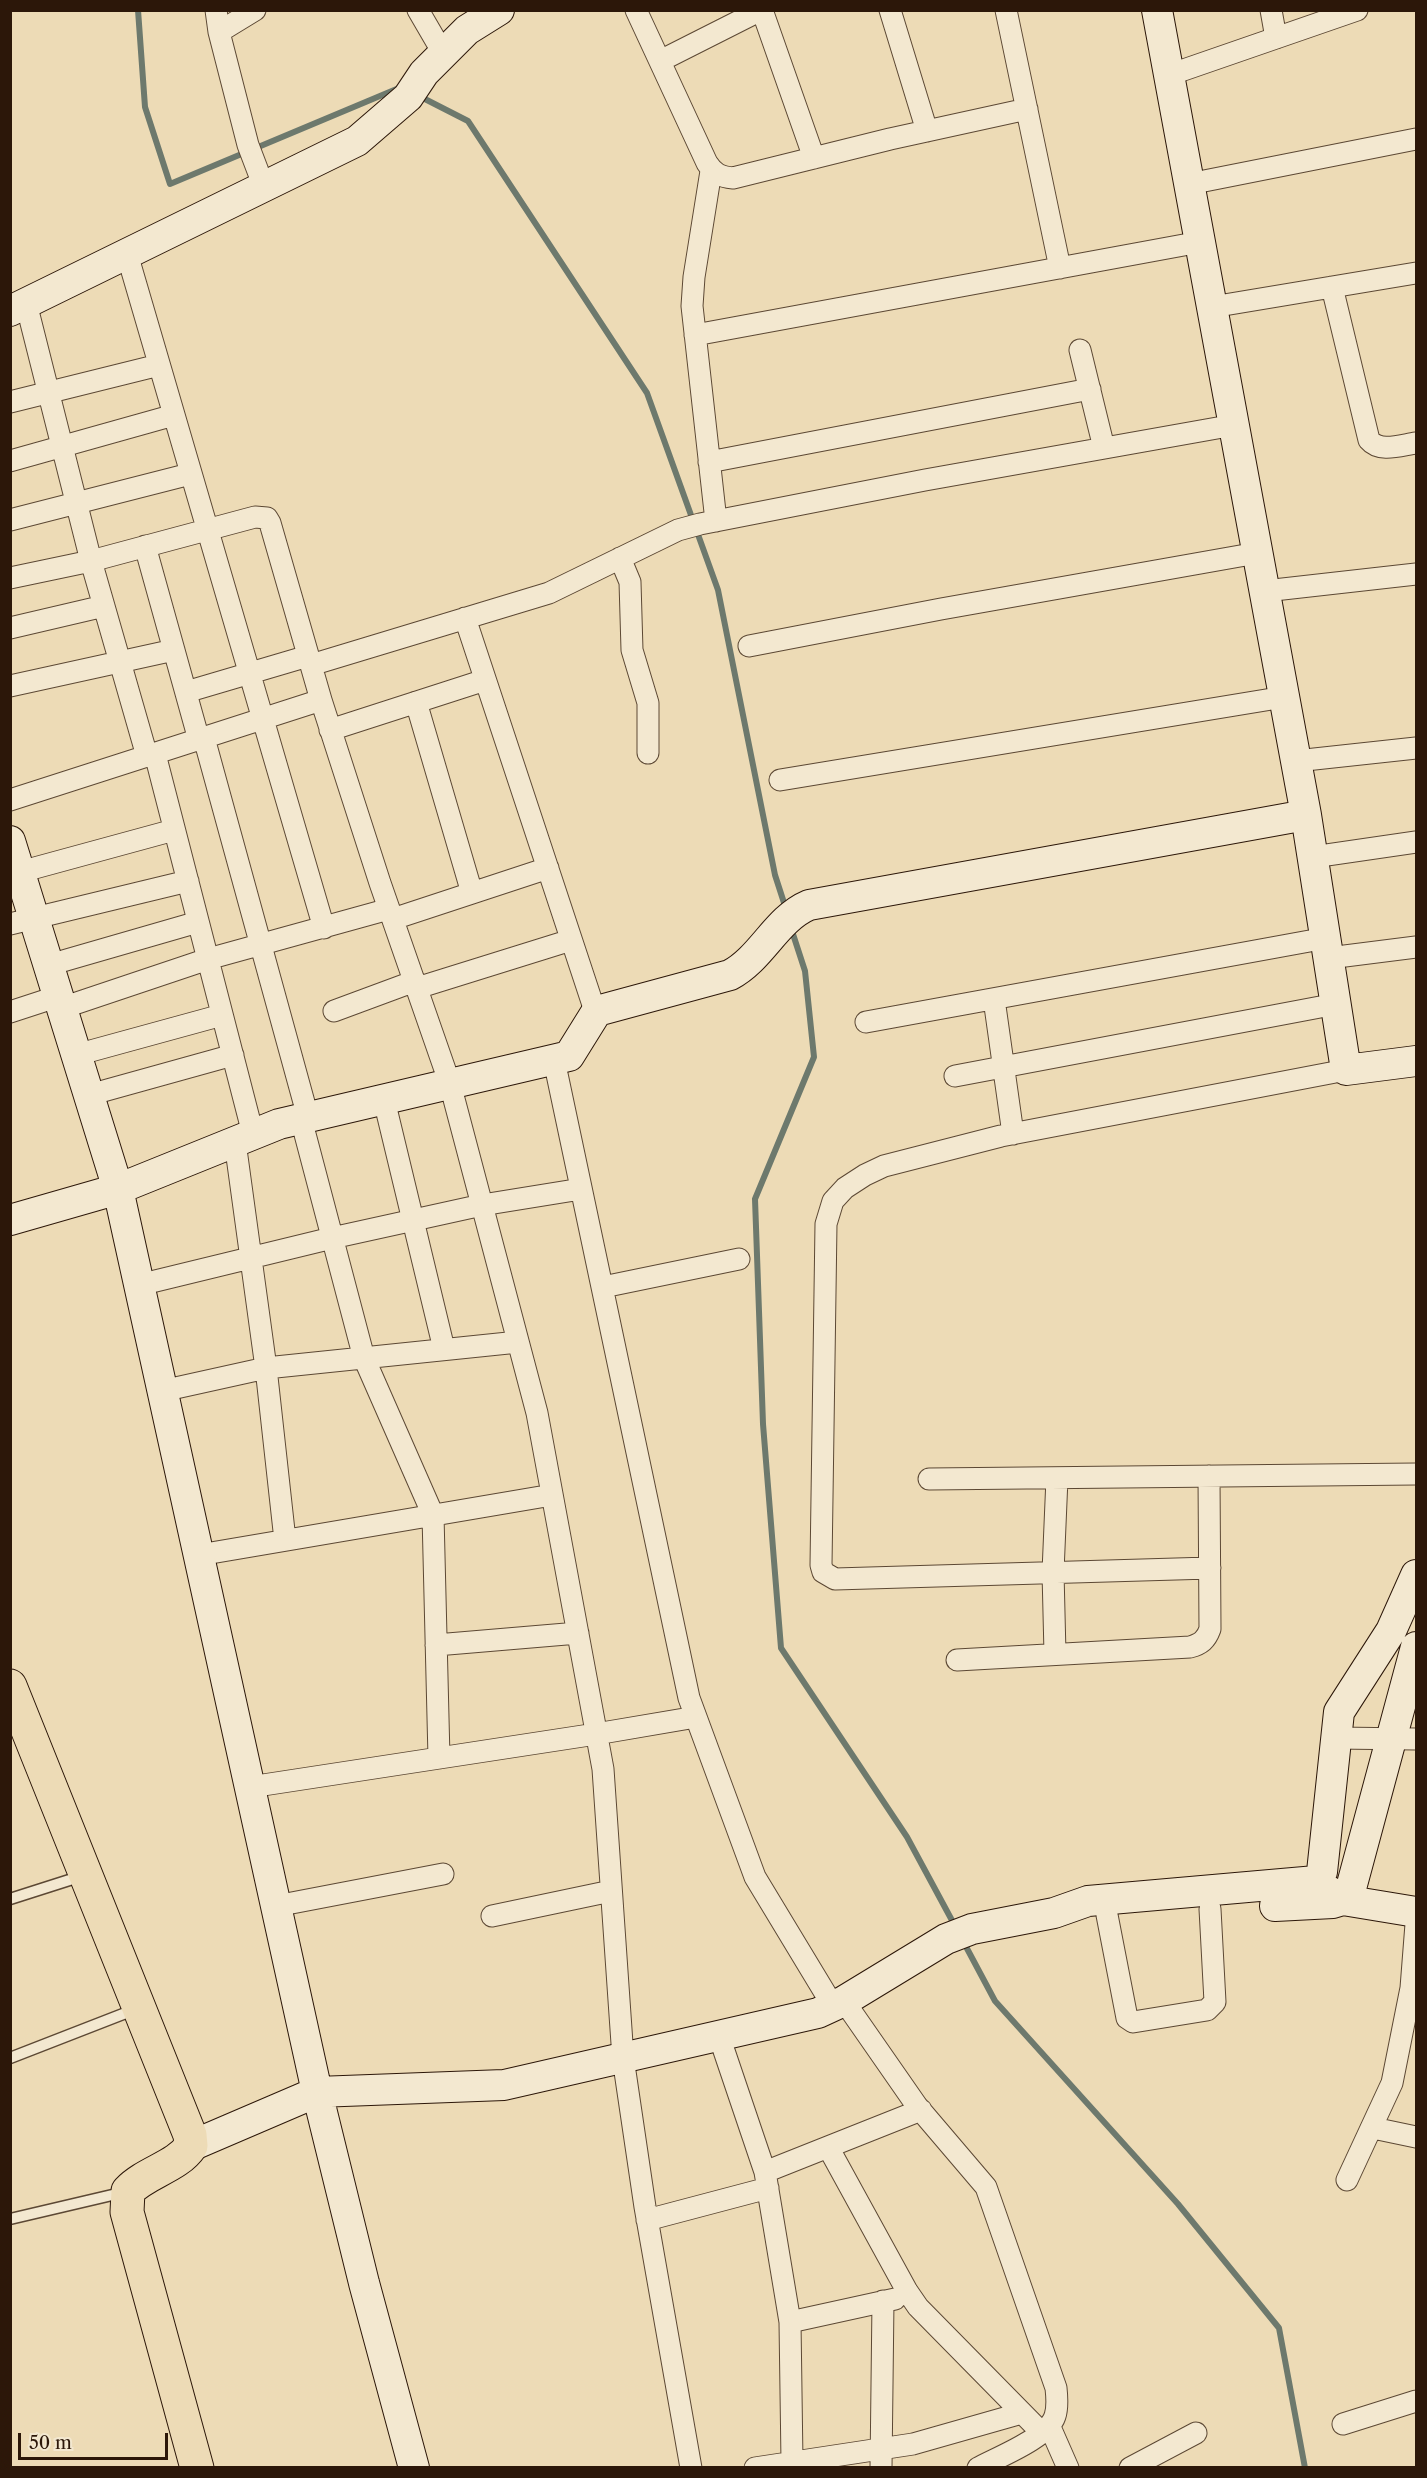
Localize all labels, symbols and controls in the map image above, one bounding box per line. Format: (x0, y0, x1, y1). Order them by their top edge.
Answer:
scale bar (21, 2421, 171, 2459)
text: 50 m (29, 2432, 72, 2454)

